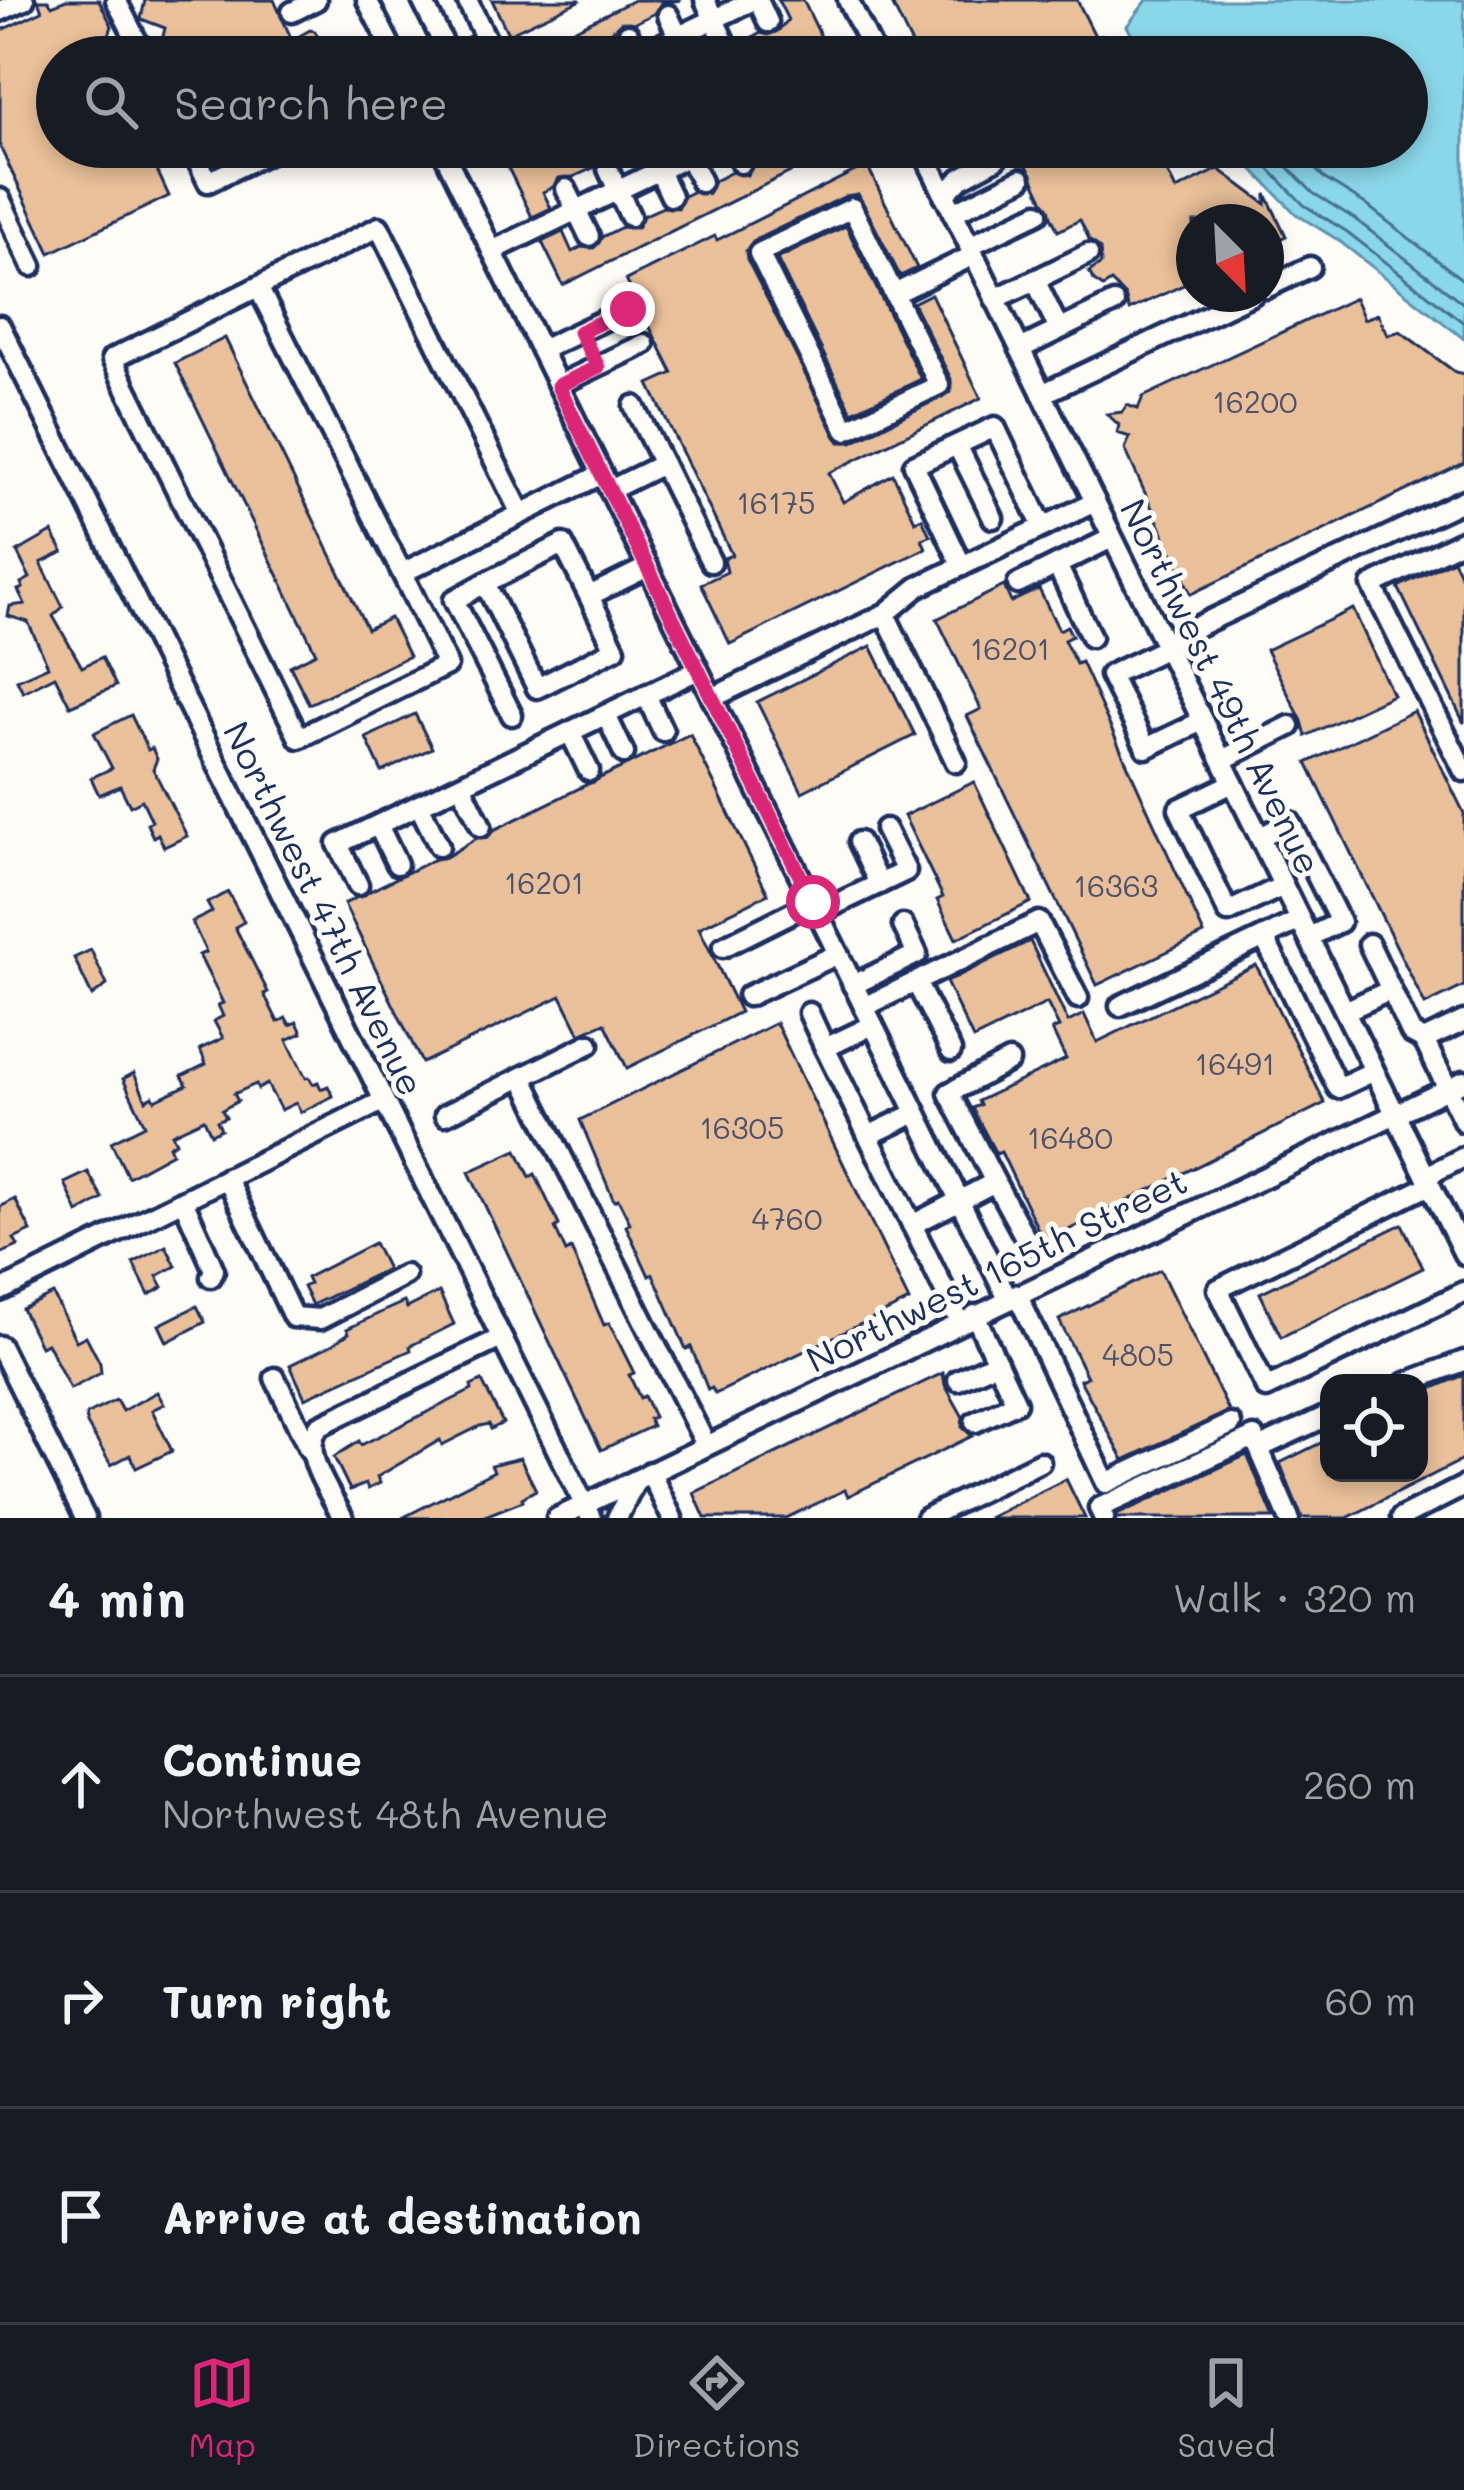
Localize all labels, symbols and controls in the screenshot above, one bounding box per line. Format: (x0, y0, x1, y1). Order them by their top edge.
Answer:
search box (36, 36, 1428, 168)
icon: search (78, 69, 144, 135)
text: Search here (174, 73, 448, 131)
north arrow (1176, 204, 1284, 312)
route end (601, 282, 655, 336)
house number: 16200 (1212, 381, 1298, 421)
house number: 16175 (736, 482, 816, 522)
street label: Northwest 49th Avenue (1111, 491, 1333, 881)
house number: 16201 (970, 628, 1050, 668)
street label: Northwest 47th Avenue (214, 713, 436, 1103)
house number: 16201 (504, 862, 584, 902)
house number: 16363 (1074, 865, 1158, 905)
route start (786, 875, 840, 929)
house number: 16491 (1195, 1043, 1275, 1083)
house number: 16305 (699, 1107, 785, 1147)
house number: 16480 (1027, 1117, 1113, 1157)
street label: Northwest 165th Street (798, 1156, 1194, 1382)
house number: 4760 (752, 1198, 822, 1238)
house number: 4805 (1102, 1334, 1174, 1374)
map controls (1320, 1374, 1428, 1482)
button: locate (1320, 1374, 1428, 1482)
text: 4 min (48, 1563, 186, 1630)
text: Walk · 320 m (1173, 1571, 1416, 1622)
text: Continue (162, 1729, 362, 1787)
icon: ahead (48, 1751, 114, 1817)
text: 260 m (1303, 1758, 1416, 1809)
text: Northwest 48th Avenue (162, 1787, 609, 1838)
icon: right (48, 1967, 114, 2033)
text: Turn right (162, 1971, 391, 2029)
text: 60 m (1325, 1974, 1416, 2025)
icon: arrive (48, 2183, 114, 2249)
text: Arrive at destination (162, 2187, 642, 2245)
tab: Map (189, 2350, 256, 2465)
tab: Directions (633, 2350, 800, 2465)
tab: Saved (1178, 2350, 1275, 2465)

